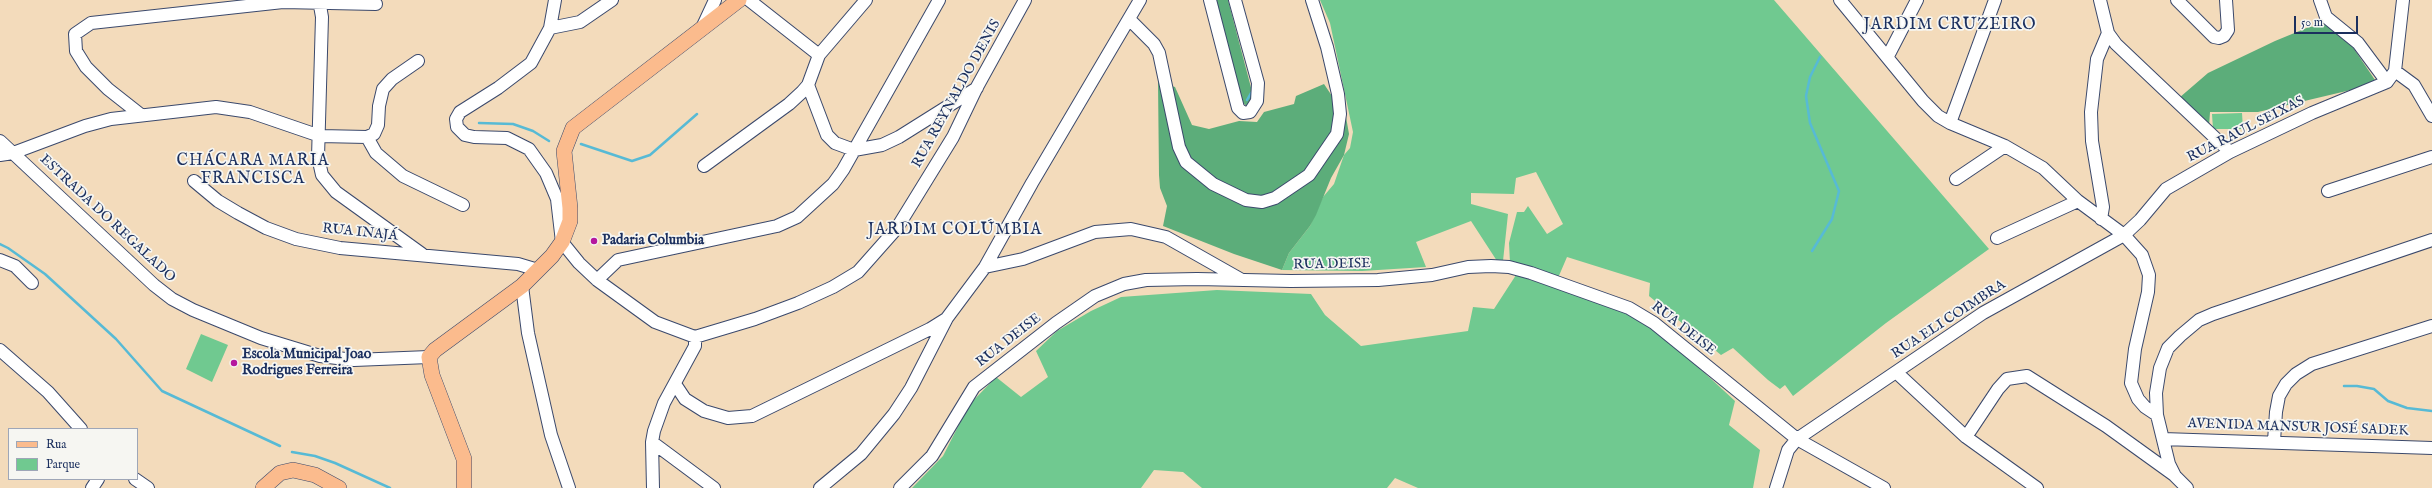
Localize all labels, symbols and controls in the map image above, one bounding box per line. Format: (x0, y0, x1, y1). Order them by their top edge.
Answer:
scale bar (2296, 8, 2360, 34)
text: 50 m (2301, 15, 2323, 30)
district label: JARDIM CRUZEIRO (1864, 16, 2036, 36)
street label: RUA REYNALDO DENIS (909, 17, 1005, 171)
street label: RUA RAUL SEIXAS (2185, 93, 2307, 167)
street label: ESTRADA DO REGALADO (36, 152, 178, 286)
district label: CHÁCARA MARIA FRANCISCA (176, 152, 330, 190)
street label: RUA INAJÁ (321, 221, 399, 245)
district label: JARDIM COLÚMBIA (868, 221, 1042, 241)
place label: Padaria Columbia (602, 233, 704, 249)
marker: Padaria Columbia (589, 236, 599, 246)
street label: RUA DEISE (1293, 256, 1371, 274)
street label: RUA ELI COIMBRA (1889, 277, 2009, 363)
street label: RUA DEISE (1647, 299, 1719, 359)
street label: RUA DEISE (973, 311, 1045, 371)
place label: Escola Municipal Joao Rodrigues Ferreira (242, 347, 371, 380)
marker: Escola Municipal Joao Rodrigues Ferreira (229, 358, 239, 368)
street label: AVENIDA MANSUR JOSÉ SADEK (2187, 416, 2409, 440)
legend (8, 428, 138, 480)
text: Rua (46, 437, 66, 452)
text: Parque (46, 457, 80, 472)

